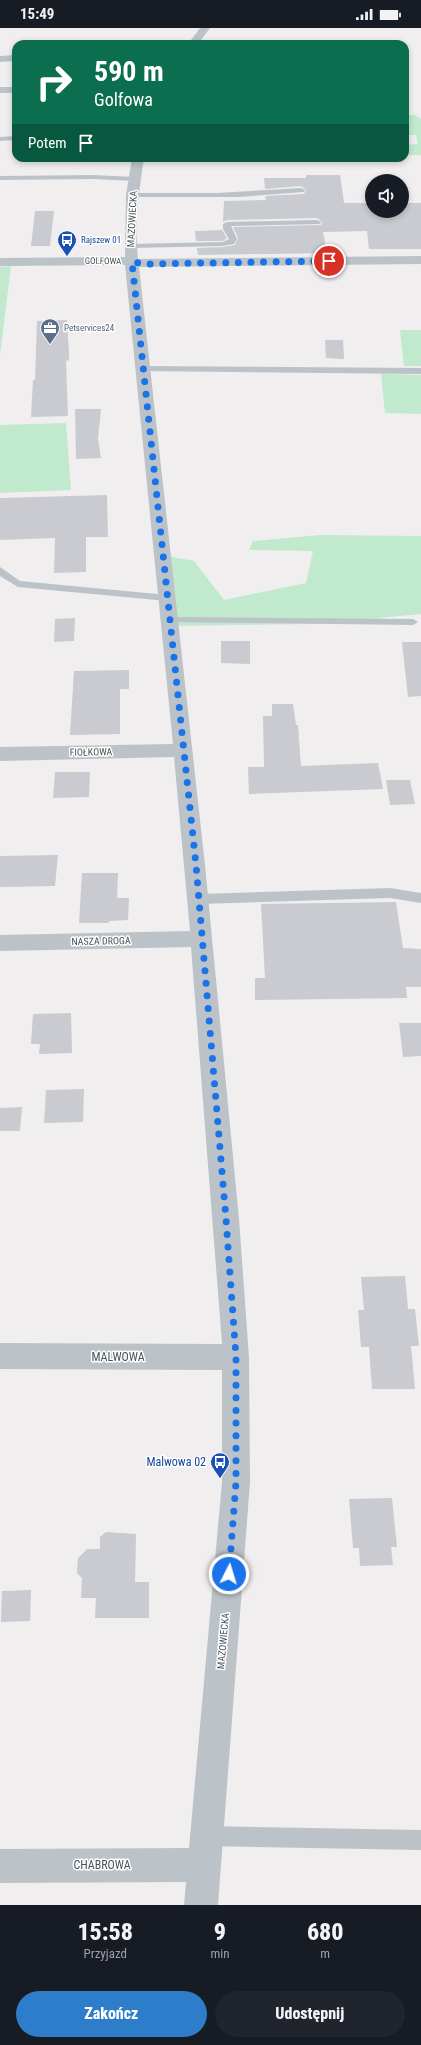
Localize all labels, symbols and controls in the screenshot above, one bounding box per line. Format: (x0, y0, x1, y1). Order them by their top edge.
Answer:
text: 15:49 (20, 5, 54, 23)
text: 590 m (94, 55, 164, 88)
icon: right (28, 56, 80, 108)
text: Golfowa (94, 89, 153, 110)
icon: arrive (75, 132, 97, 154)
text: Potem (28, 134, 67, 152)
map controls (365, 174, 409, 218)
button: sound (365, 174, 409, 218)
street label: MAZOWIECKA (125, 190, 139, 247)
bus stop icon: Rajszew 01 (56, 229, 78, 257)
place label: Rajszew 01 (81, 235, 121, 245)
pin (312, 244, 346, 278)
icon: arrive (318, 250, 340, 272)
street label: GOLFOWA (85, 256, 121, 266)
office icon: Petservices24 (39, 317, 61, 345)
place label: Petservices24 (64, 323, 115, 333)
street label: FIOŁKOWA (70, 746, 113, 758)
street label: NASZA DROGA (71, 935, 131, 947)
street label: MALWOWA (91, 1350, 145, 1364)
bus stop icon: Malwowa 02 (209, 1451, 231, 1479)
place label: Malwowa 02 (146, 1455, 206, 1469)
position arrow (208, 1553, 250, 1595)
street label: MAZOWIECKA (215, 1612, 231, 1670)
street label: CHABROWA (73, 1858, 131, 1872)
text: 15:58 (77, 1918, 133, 1946)
text: 9 (214, 1918, 226, 1946)
text: 680 (307, 1918, 344, 1946)
text: Przyjazd (83, 1946, 127, 1961)
text: min (210, 1946, 230, 1961)
text: m (320, 1946, 330, 1961)
button: Zakończ (16, 1991, 207, 2037)
button: Udostępnij (215, 1991, 405, 2037)

